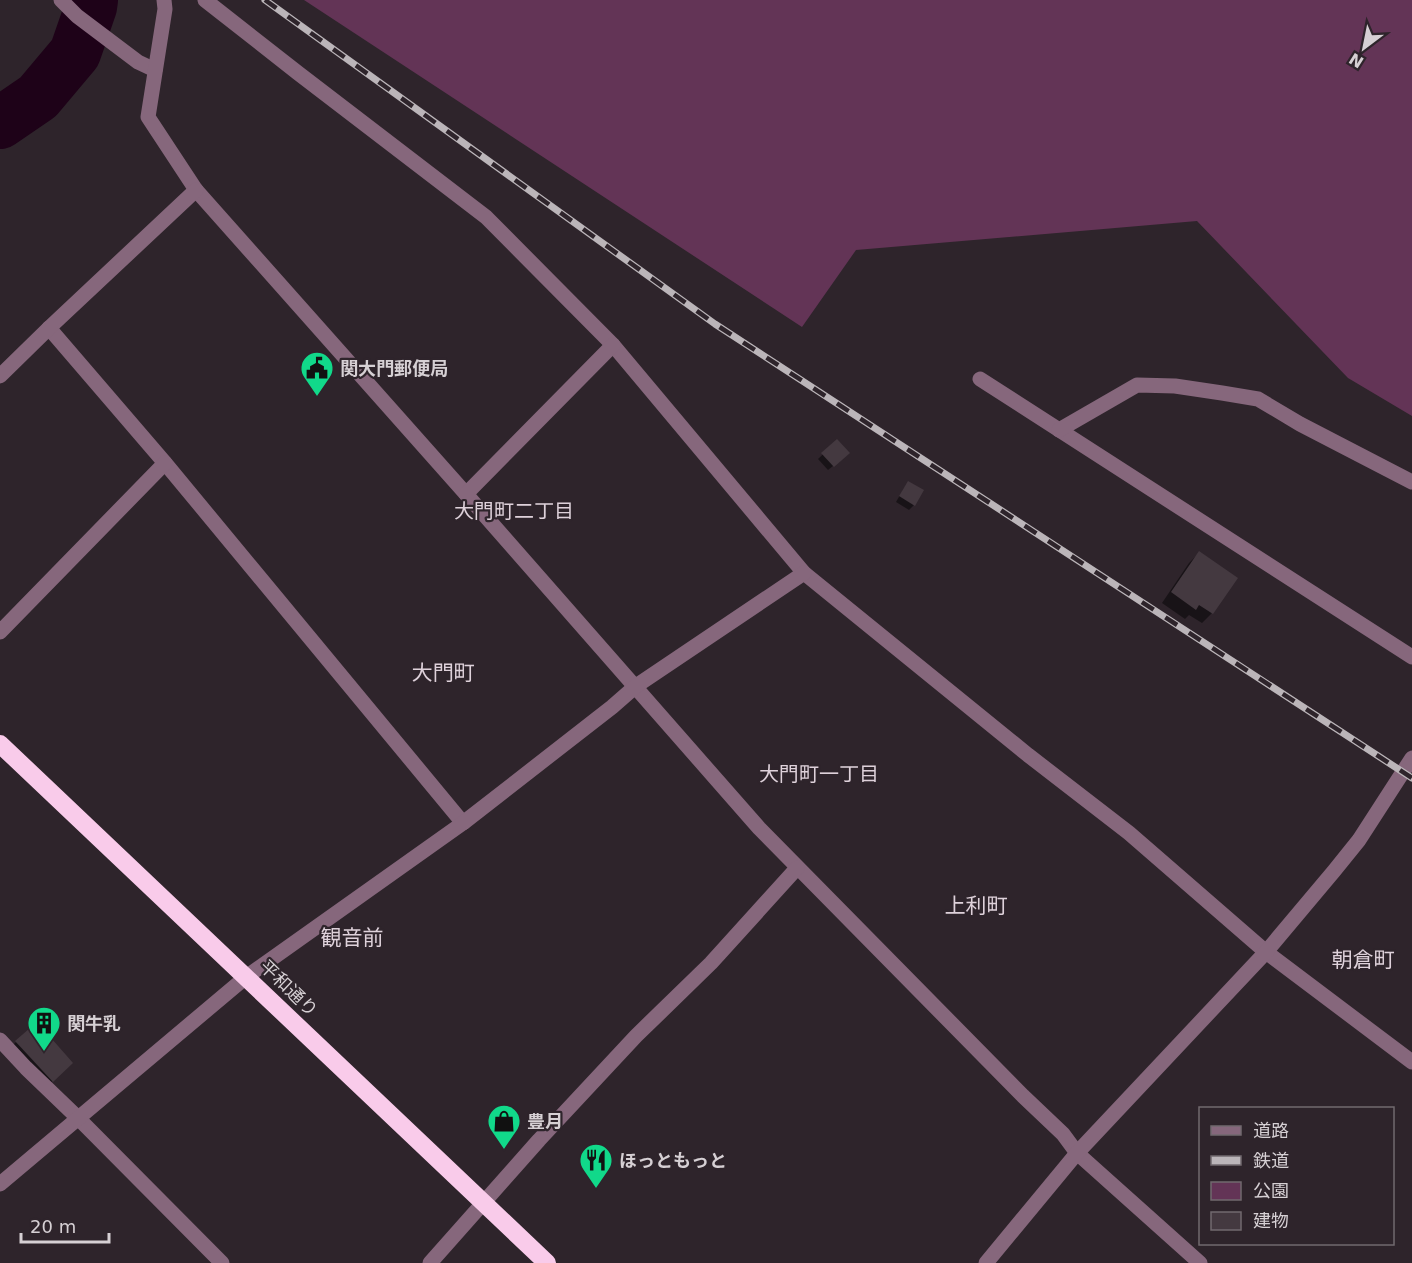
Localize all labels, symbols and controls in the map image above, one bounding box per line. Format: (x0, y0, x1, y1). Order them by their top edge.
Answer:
north arrow (1334, 18, 1394, 78)
text: N (1346, 49, 1367, 72)
public building icon: 関大門郵便局 (299, 350, 335, 397)
place label: 関大門郵便局 (340, 358, 448, 379)
district label: 大門町二丁目 (454, 499, 574, 523)
district label: 大門町 (412, 661, 475, 685)
district label: 大門町一丁目 (759, 762, 879, 786)
district label: 上利町 (945, 894, 1008, 918)
district label: 観音前 (321, 926, 384, 950)
district label: 朝倉町 (1332, 948, 1395, 972)
street label: 平和通り (256, 955, 322, 1021)
building icon: 関牛乳 (26, 1005, 62, 1052)
place label: 関牛乳 (67, 1013, 121, 1034)
shop icon: 豊月 (486, 1103, 522, 1150)
legend (1199, 1107, 1394, 1245)
place label: 豊月 (527, 1111, 563, 1132)
text: 道路 (1253, 1120, 1289, 1141)
restaurant icon: ほっともっと (578, 1142, 614, 1189)
place label: ほっともっと (619, 1150, 727, 1171)
text: 鉄道 (1253, 1150, 1289, 1171)
text: 公園 (1253, 1180, 1289, 1201)
scale bar (21, 1206, 110, 1244)
text: 建物 (1253, 1210, 1289, 1231)
text: 20 m (30, 1216, 76, 1237)

